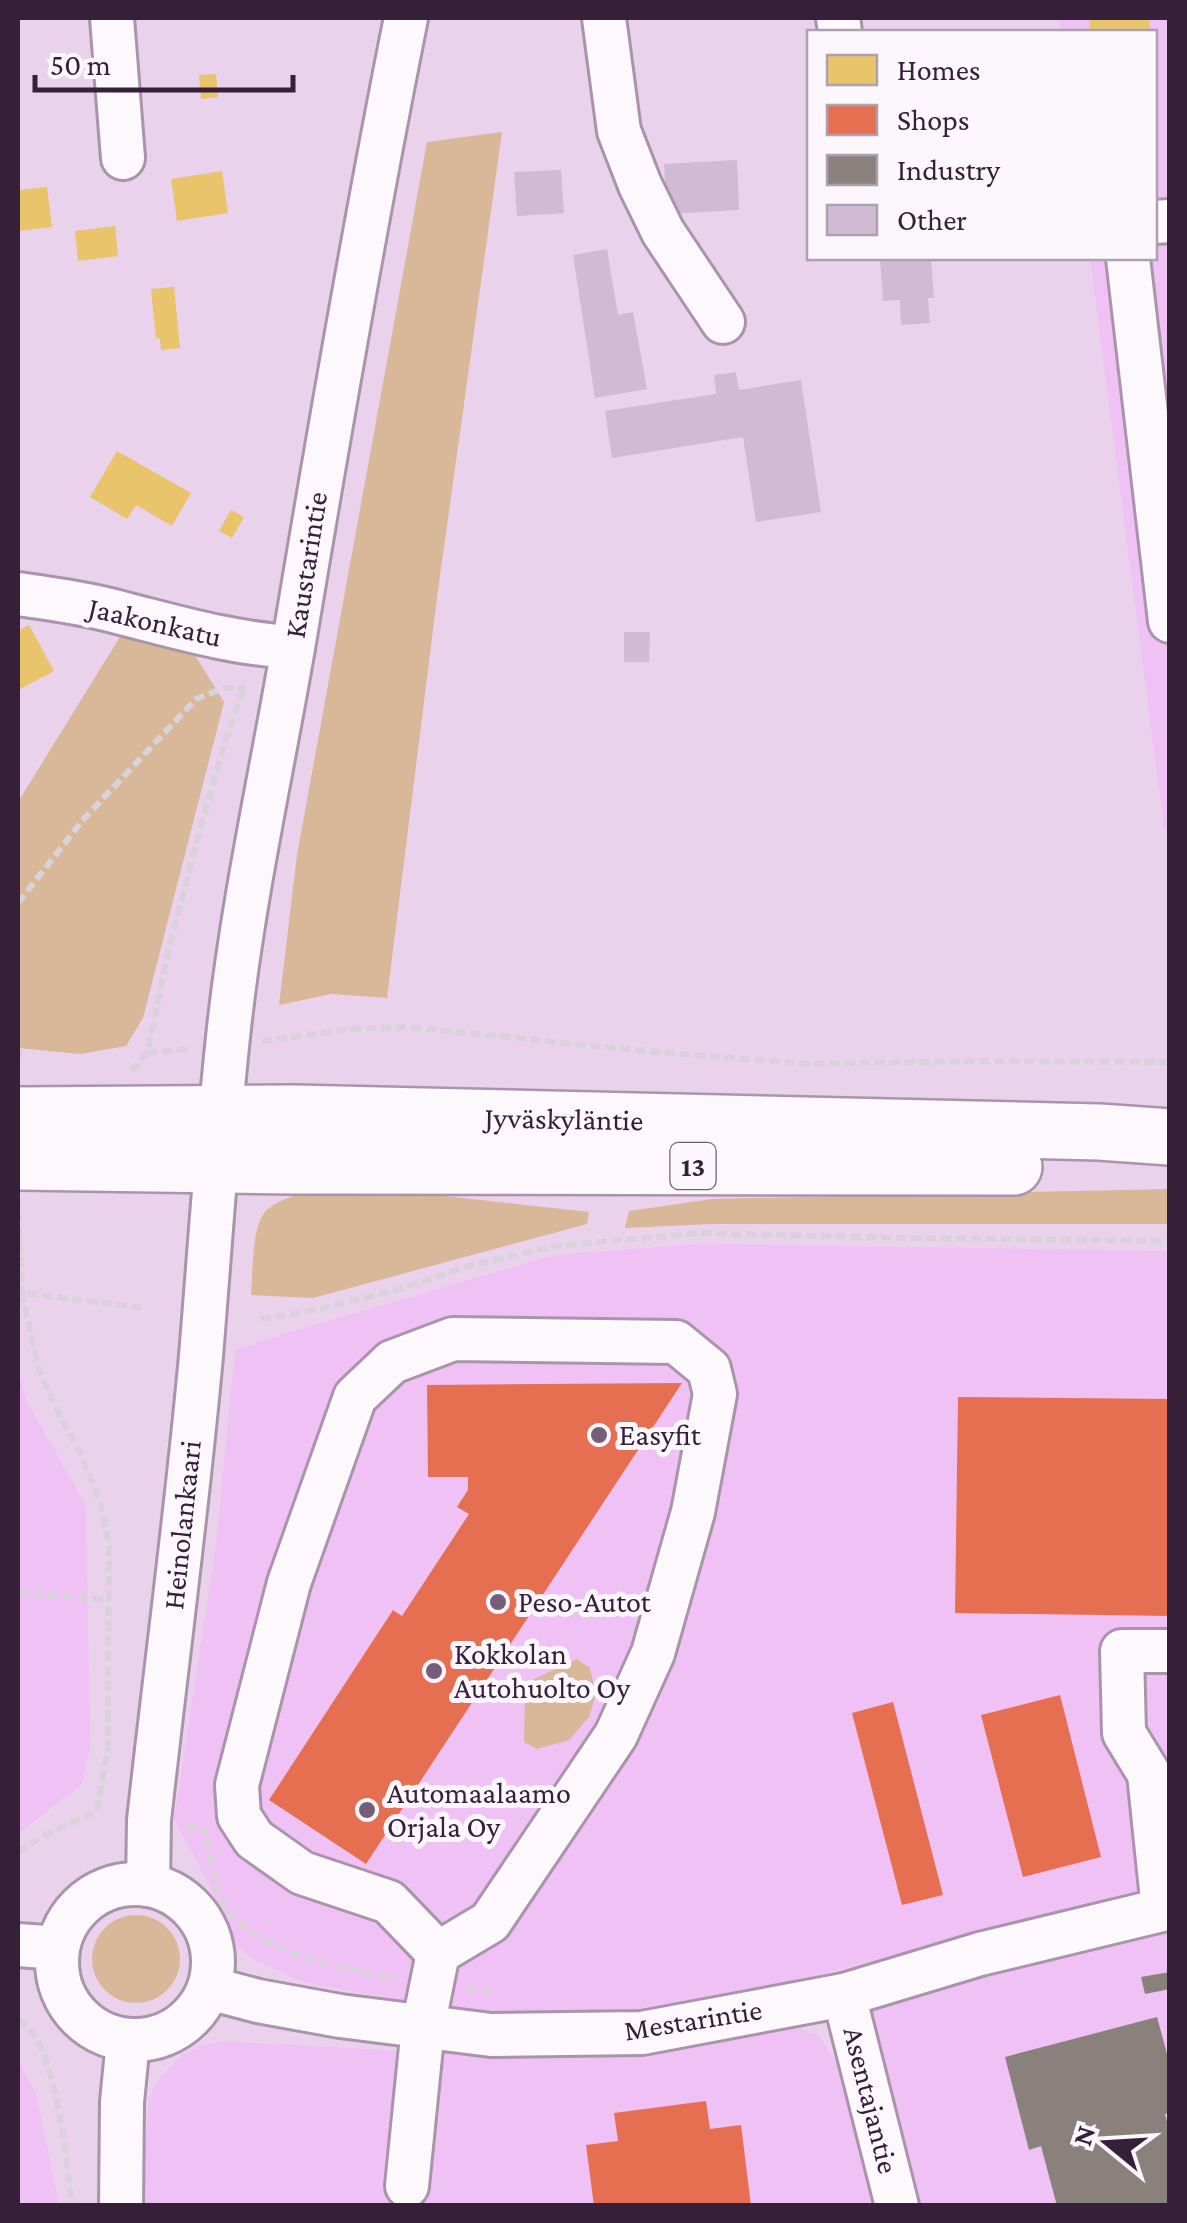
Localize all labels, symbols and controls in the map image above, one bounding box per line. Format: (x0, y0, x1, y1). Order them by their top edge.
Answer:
scale bar (35, 30, 292, 92)
legend (807, 30, 1157, 260)
text: 50 m (50, 48, 111, 81)
text: Homes (897, 53, 981, 86)
text: Shops (897, 103, 970, 137)
text: Industry (897, 153, 1000, 187)
text: Other (897, 203, 967, 236)
street label: Kaustarintie (278, 489, 333, 640)
street label: Jaakonkatu (82, 589, 225, 653)
street label: Jyväskyläntie (481, 1101, 644, 1137)
road number: 13 (670, 1143, 716, 1189)
place label: Easyfit (619, 1418, 702, 1452)
marker: Easyfit (588, 1424, 610, 1446)
street label: Heinolankaari (156, 1439, 207, 1611)
place label: Peso-Autot (518, 1585, 652, 1618)
marker: Peso-Autot (487, 1591, 509, 1613)
place label: Kokkolan Autohuolto Oy (454, 1637, 630, 1705)
marker: Kokkolan Autohuolto Oy (423, 1660, 445, 1682)
place label: Automaalaamo Orjala Oy (387, 1776, 571, 1844)
marker: Automaalaamo Orjala Oy (356, 1799, 378, 1821)
street label: Mestarintie (622, 1992, 764, 2047)
street label: Asentajantie (836, 2023, 906, 2177)
north arrow (1057, 2093, 1157, 2193)
text: N (1066, 2122, 1101, 2149)

